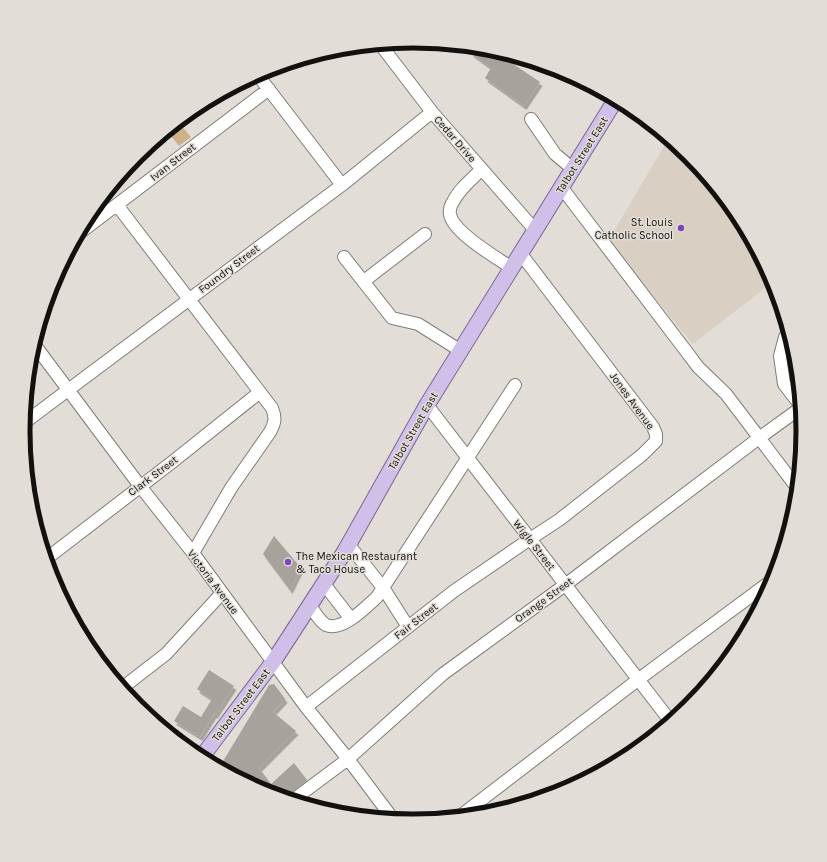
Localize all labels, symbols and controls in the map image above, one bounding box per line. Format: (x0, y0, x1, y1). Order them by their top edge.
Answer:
street label: Cedar Drive (431, 113, 479, 165)
street label: Talbot Street East (553, 114, 611, 196)
street label: Ivan Street (148, 140, 198, 184)
place label: St. Louis Catholic School (595, 216, 673, 242)
marker: St. Louis Catholic School (676, 223, 686, 233)
street label: Foundry Street (196, 242, 262, 296)
street label: Jones Avenue (607, 370, 657, 432)
street label: Talbot Street East (385, 390, 441, 472)
street label: Clark Street (126, 453, 180, 499)
street label: Wigle Street (510, 517, 558, 573)
street label: Victoria Avenue (185, 547, 242, 617)
place label: The Mexican Restaurant & Taco House (296, 550, 417, 576)
marker: The Mexican Restaurant & Taco House (283, 557, 293, 567)
street label: Orange Street (512, 575, 576, 625)
street label: Fair Street (392, 600, 440, 642)
street label: Talbot Street East (209, 666, 273, 744)

